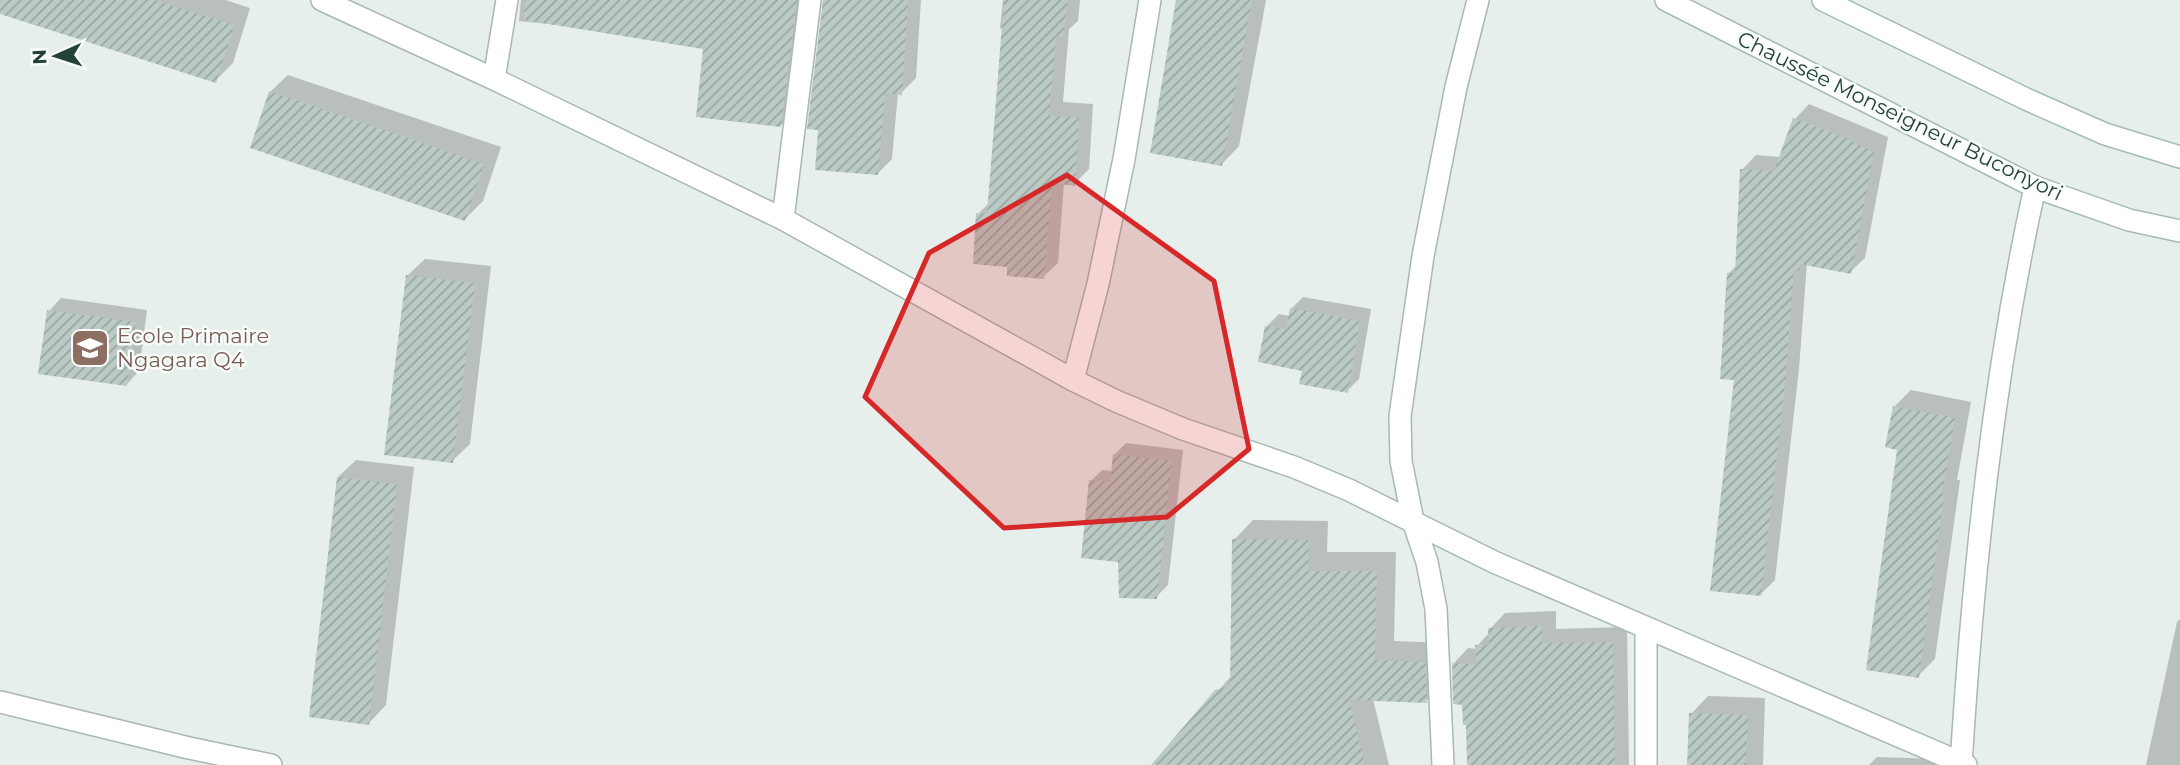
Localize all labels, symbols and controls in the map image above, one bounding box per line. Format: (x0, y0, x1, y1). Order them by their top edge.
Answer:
north arrow (21, 21, 91, 91)
street label: Chaussée Monseigneur Buconyori (1733, 26, 2067, 205)
text: N (28, 49, 51, 65)
place label: Ecole Primaire Ngagara Q4 (117, 323, 269, 372)
school or university icon: Ecole Primaire Ngagara Q4 (69, 327, 111, 369)

